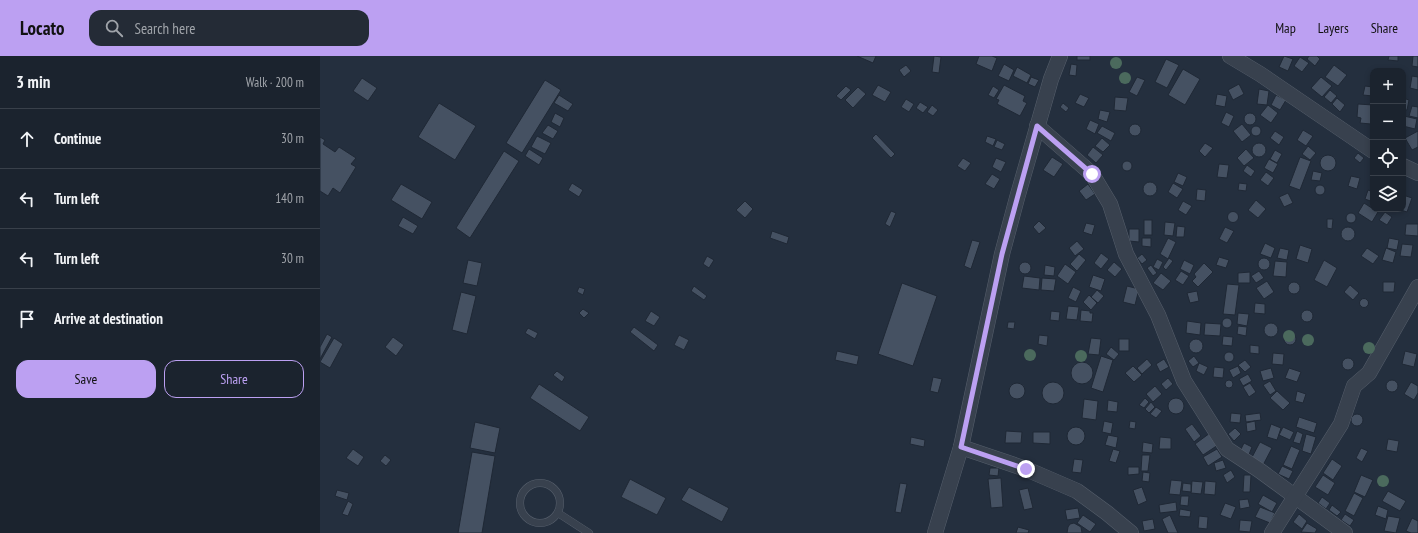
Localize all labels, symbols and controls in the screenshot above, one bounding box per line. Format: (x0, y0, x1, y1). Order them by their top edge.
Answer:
search box (89, 10, 369, 46)
text: Locato (20, 16, 65, 40)
icon: search (103, 17, 125, 39)
text: Search here (135, 19, 195, 38)
text: Map (1275, 19, 1296, 37)
text: Layers (1318, 19, 1349, 37)
text: Share (1371, 19, 1398, 37)
map controls (1370, 68, 1406, 212)
button: + (1370, 68, 1406, 104)
text: 3 min (16, 71, 50, 93)
text: Walk · 200 m (246, 74, 304, 91)
button: − (1370, 104, 1406, 140)
icon: ahead (16, 128, 38, 150)
text: Continue (54, 129, 101, 148)
text: 30 m (281, 130, 304, 147)
button: locate (1370, 140, 1406, 176)
route start (1083, 165, 1101, 183)
button: layers (1370, 176, 1406, 212)
icon: left (16, 188, 38, 210)
text: Turn left (54, 189, 99, 208)
text: 140 m (275, 190, 304, 207)
icon: left (16, 248, 38, 270)
text: Turn left (54, 249, 99, 268)
text: 30 m (281, 250, 304, 267)
icon: arrive (16, 308, 38, 330)
text: Arrive at destination (54, 309, 163, 328)
button: Save (16, 360, 156, 398)
button: Share (164, 360, 304, 398)
route end (1017, 460, 1035, 478)

